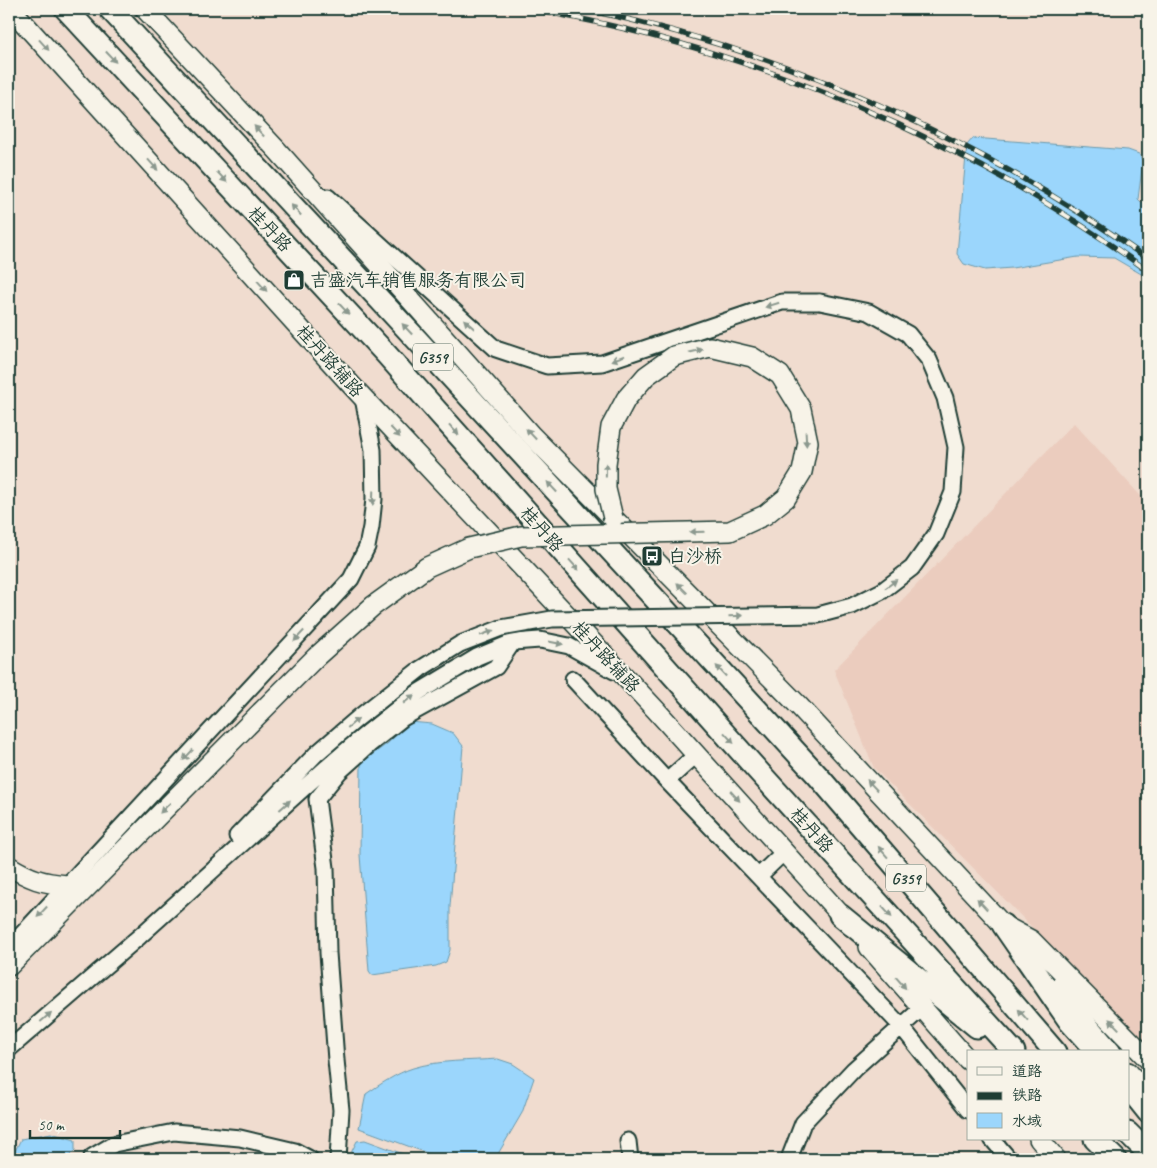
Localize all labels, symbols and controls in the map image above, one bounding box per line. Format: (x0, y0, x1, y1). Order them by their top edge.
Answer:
one-way arrow (38, 38, 49, 51)
one-way arrow (105, 51, 117, 63)
one-way arrow (253, 126, 265, 138)
one-way arrow (147, 159, 158, 172)
one-way arrow (216, 170, 228, 182)
street label: 桂丹路 (244, 202, 296, 256)
one-way arrow (290, 204, 302, 216)
shop icon: 吉盛汽车销售服务有限公司 (282, 268, 306, 292)
place label: 吉盛汽车销售服务有限公司 (310, 269, 526, 291)
one-way arrow (256, 279, 268, 291)
one-way arrow (338, 302, 350, 314)
one-way arrow (764, 302, 779, 310)
one-way arrow (463, 318, 475, 330)
street label: 桂丹路辅路 (292, 320, 368, 402)
one-way arrow (401, 323, 413, 335)
road number: G359 (413, 344, 453, 371)
one-way arrow (688, 347, 703, 355)
one-way arrow (610, 354, 625, 362)
one-way arrow (448, 424, 460, 436)
one-way arrow (389, 425, 401, 437)
one-way arrow (525, 429, 537, 441)
one-way arrow (802, 432, 810, 448)
one-way arrow (602, 462, 610, 478)
one-way arrow (546, 482, 558, 494)
one-way arrow (369, 490, 377, 506)
street label: 桂丹路 (516, 502, 568, 556)
one-way arrow (688, 528, 704, 536)
bus stop icon: 白沙桥 (640, 544, 664, 568)
place label: 白沙桥 (668, 545, 722, 567)
one-way arrow (568, 558, 580, 570)
one-way arrow (884, 579, 898, 589)
one-way arrow (676, 582, 688, 594)
one-way arrow (728, 612, 744, 620)
street label: 桂丹路辅路 (567, 617, 645, 697)
one-way arrow (480, 629, 495, 637)
one-way arrow (293, 630, 305, 642)
one-way arrow (549, 640, 565, 648)
one-way arrow (715, 666, 727, 678)
one-way arrow (402, 694, 415, 705)
one-way arrow (346, 717, 359, 728)
one-way arrow (723, 732, 735, 744)
one-way arrow (182, 749, 194, 761)
one-way arrow (866, 779, 878, 791)
one-way arrow (729, 790, 741, 802)
one-way arrow (279, 799, 292, 810)
one-way arrow (159, 802, 171, 814)
street label: 桂丹路 (786, 803, 838, 857)
one-way arrow (877, 846, 889, 858)
road number: G359 (886, 864, 926, 891)
one-way arrow (977, 897, 988, 910)
one-way arrow (36, 906, 48, 918)
one-way arrow (881, 906, 893, 918)
one-way arrow (895, 977, 907, 989)
one-way arrow (1017, 1009, 1029, 1021)
one-way arrow (39, 1011, 52, 1022)
one-way arrow (1108, 1019, 1120, 1031)
legend (967, 1050, 1130, 1140)
text: 道路 (1012, 1062, 1042, 1081)
text: 铁路 (1012, 1086, 1042, 1105)
scale bar (30, 1108, 120, 1140)
text: 水域 (1012, 1112, 1042, 1131)
text: 50 m (38, 1116, 65, 1135)

